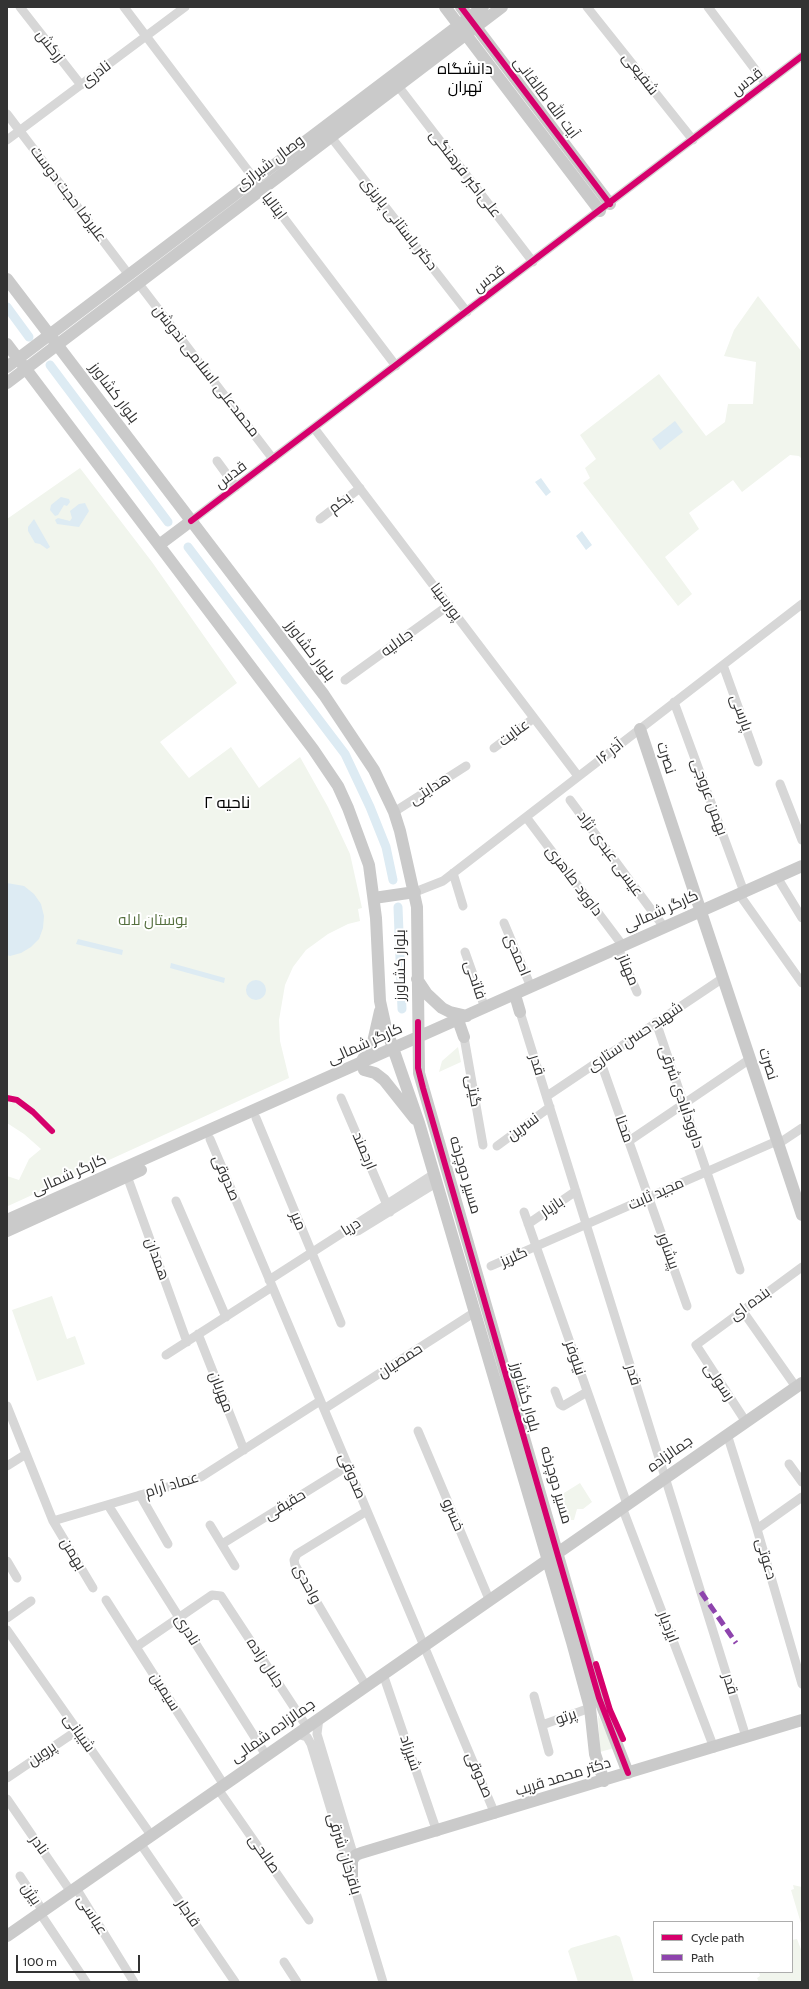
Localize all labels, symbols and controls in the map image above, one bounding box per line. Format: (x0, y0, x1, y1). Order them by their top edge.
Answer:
street label: زرکش (32, 26, 68, 66)
street label: شفیعی (618, 49, 662, 99)
street label: آیت الله طالقانی (509, 54, 583, 142)
street label: نادری (77, 57, 115, 91)
district label: دانشگاه تهران (437, 59, 493, 97)
street label: قدس (728, 64, 766, 100)
street label: علی‌اکبر فرهنگی (425, 127, 505, 221)
street label: وصال شیرازی (232, 131, 308, 195)
street label: علیرضا حجت دوست (26, 142, 110, 246)
street label: دکتر باستانی پاریزی (357, 174, 441, 274)
street label: ایتالیا (258, 189, 290, 223)
street label: قدس (469, 261, 509, 297)
street label: محمدعلی اسلامی ندوشن (149, 301, 263, 441)
street label: بلوار کشاورز (85, 359, 143, 427)
street label: قدس (211, 457, 251, 493)
street label: یکم (325, 489, 355, 517)
street label: پورسینا (426, 580, 466, 624)
street label: بلوار کشاورز (281, 617, 339, 685)
street label: جلالیه (377, 625, 417, 661)
street label: پارسی (726, 692, 756, 734)
street label: عنایت (495, 716, 533, 750)
street label: ۱۶ آذر (592, 736, 628, 768)
street label: نصرت (652, 740, 680, 776)
street label: بهمن عروجی (687, 756, 731, 838)
street label: هدایتی (406, 769, 454, 809)
district label: ناحیه ۲ (204, 793, 250, 813)
street label: عیسی عبدی نژاد (573, 808, 647, 900)
street label: داوود طاهری (542, 842, 606, 920)
street label: کارگر شمالی (621, 886, 701, 936)
park label: بوستان لاله (118, 912, 188, 930)
street label: بلوار کشاورز (392, 929, 410, 1001)
street label: احمدی (500, 931, 534, 979)
street label: مهناز (613, 952, 643, 988)
street label: فاتحی (460, 958, 490, 1002)
street label: شهید حسن ستاری (584, 998, 686, 1076)
street label: کارگر شمالی (325, 1019, 405, 1069)
street label: داوودآبادی شرقی (655, 1043, 707, 1151)
street label: نصرت (754, 1046, 782, 1082)
street label: قدر (525, 1052, 549, 1078)
street label: گیتی (461, 1074, 485, 1108)
street label: نسرین (503, 1109, 543, 1145)
street label: محنا (611, 1113, 637, 1145)
street label: ارجمند (348, 1130, 380, 1172)
street label: مسیر دوچرخه (445, 1134, 485, 1216)
street label: کارگر شمالی (29, 1150, 109, 1200)
street label: صدوقی (208, 1152, 244, 1204)
street label: مجید ثابت (625, 1174, 687, 1214)
street label: بازیار (537, 1193, 567, 1221)
street label: میر (286, 1209, 310, 1233)
street label: دریا (338, 1214, 364, 1240)
street label: پیشاور (653, 1230, 683, 1272)
street label: همدان (141, 1235, 173, 1283)
street label: گلریز (498, 1243, 530, 1271)
street label: بنده ای (726, 1283, 774, 1325)
street label: نیلوفر (561, 1338, 589, 1378)
street label: حمصیان (374, 1340, 426, 1382)
street label: رسولی (700, 1359, 738, 1405)
street label: بلوار کشاورز (507, 1360, 543, 1434)
street label: قدر (621, 1362, 645, 1388)
street label: مهربان (205, 1369, 237, 1415)
street label: جمالزاده (644, 1432, 696, 1476)
street label: مسیر دوچرخه (536, 1444, 576, 1526)
street label: صدوقی (334, 1450, 370, 1502)
street label: عماد آرام (143, 1468, 201, 1502)
street label: حقیقی (261, 1486, 309, 1524)
street label: خسرو (438, 1496, 468, 1534)
street label: بهمن (56, 1535, 90, 1573)
street label: دعوتی (752, 1536, 780, 1582)
street label: واحدی (289, 1561, 325, 1607)
street label: ایزدیار (654, 1609, 682, 1645)
street label: نادری (171, 1611, 203, 1649)
street label: جلال زاده (242, 1635, 288, 1691)
street label: سیمین (146, 1669, 184, 1715)
street label: قدر (718, 1671, 742, 1697)
street label: جمالزاده شمالی (227, 1695, 319, 1767)
street label: پرتو (553, 1705, 579, 1729)
street label: شیبانی (59, 1710, 99, 1756)
street label: شیرزاد (396, 1733, 424, 1773)
street label: پروین (24, 1738, 60, 1770)
street label: صدوقی (461, 1749, 497, 1801)
street label: دکتر محمد قریب (513, 1754, 613, 1800)
street label: باقرخان شرقی (323, 1811, 365, 1897)
street label: صالحی (244, 1831, 284, 1877)
street label: نادر (26, 1832, 52, 1858)
street label: بیژن (17, 1879, 45, 1909)
street label: عباسی (73, 1892, 111, 1938)
street label: قاجار (172, 1895, 204, 1931)
legend (653, 1921, 793, 1973)
text: Cycle path (691, 1930, 744, 1945)
scale bar (18, 1947, 142, 1973)
text: Path (691, 1950, 714, 1965)
text: 100 m (23, 1954, 57, 1969)

